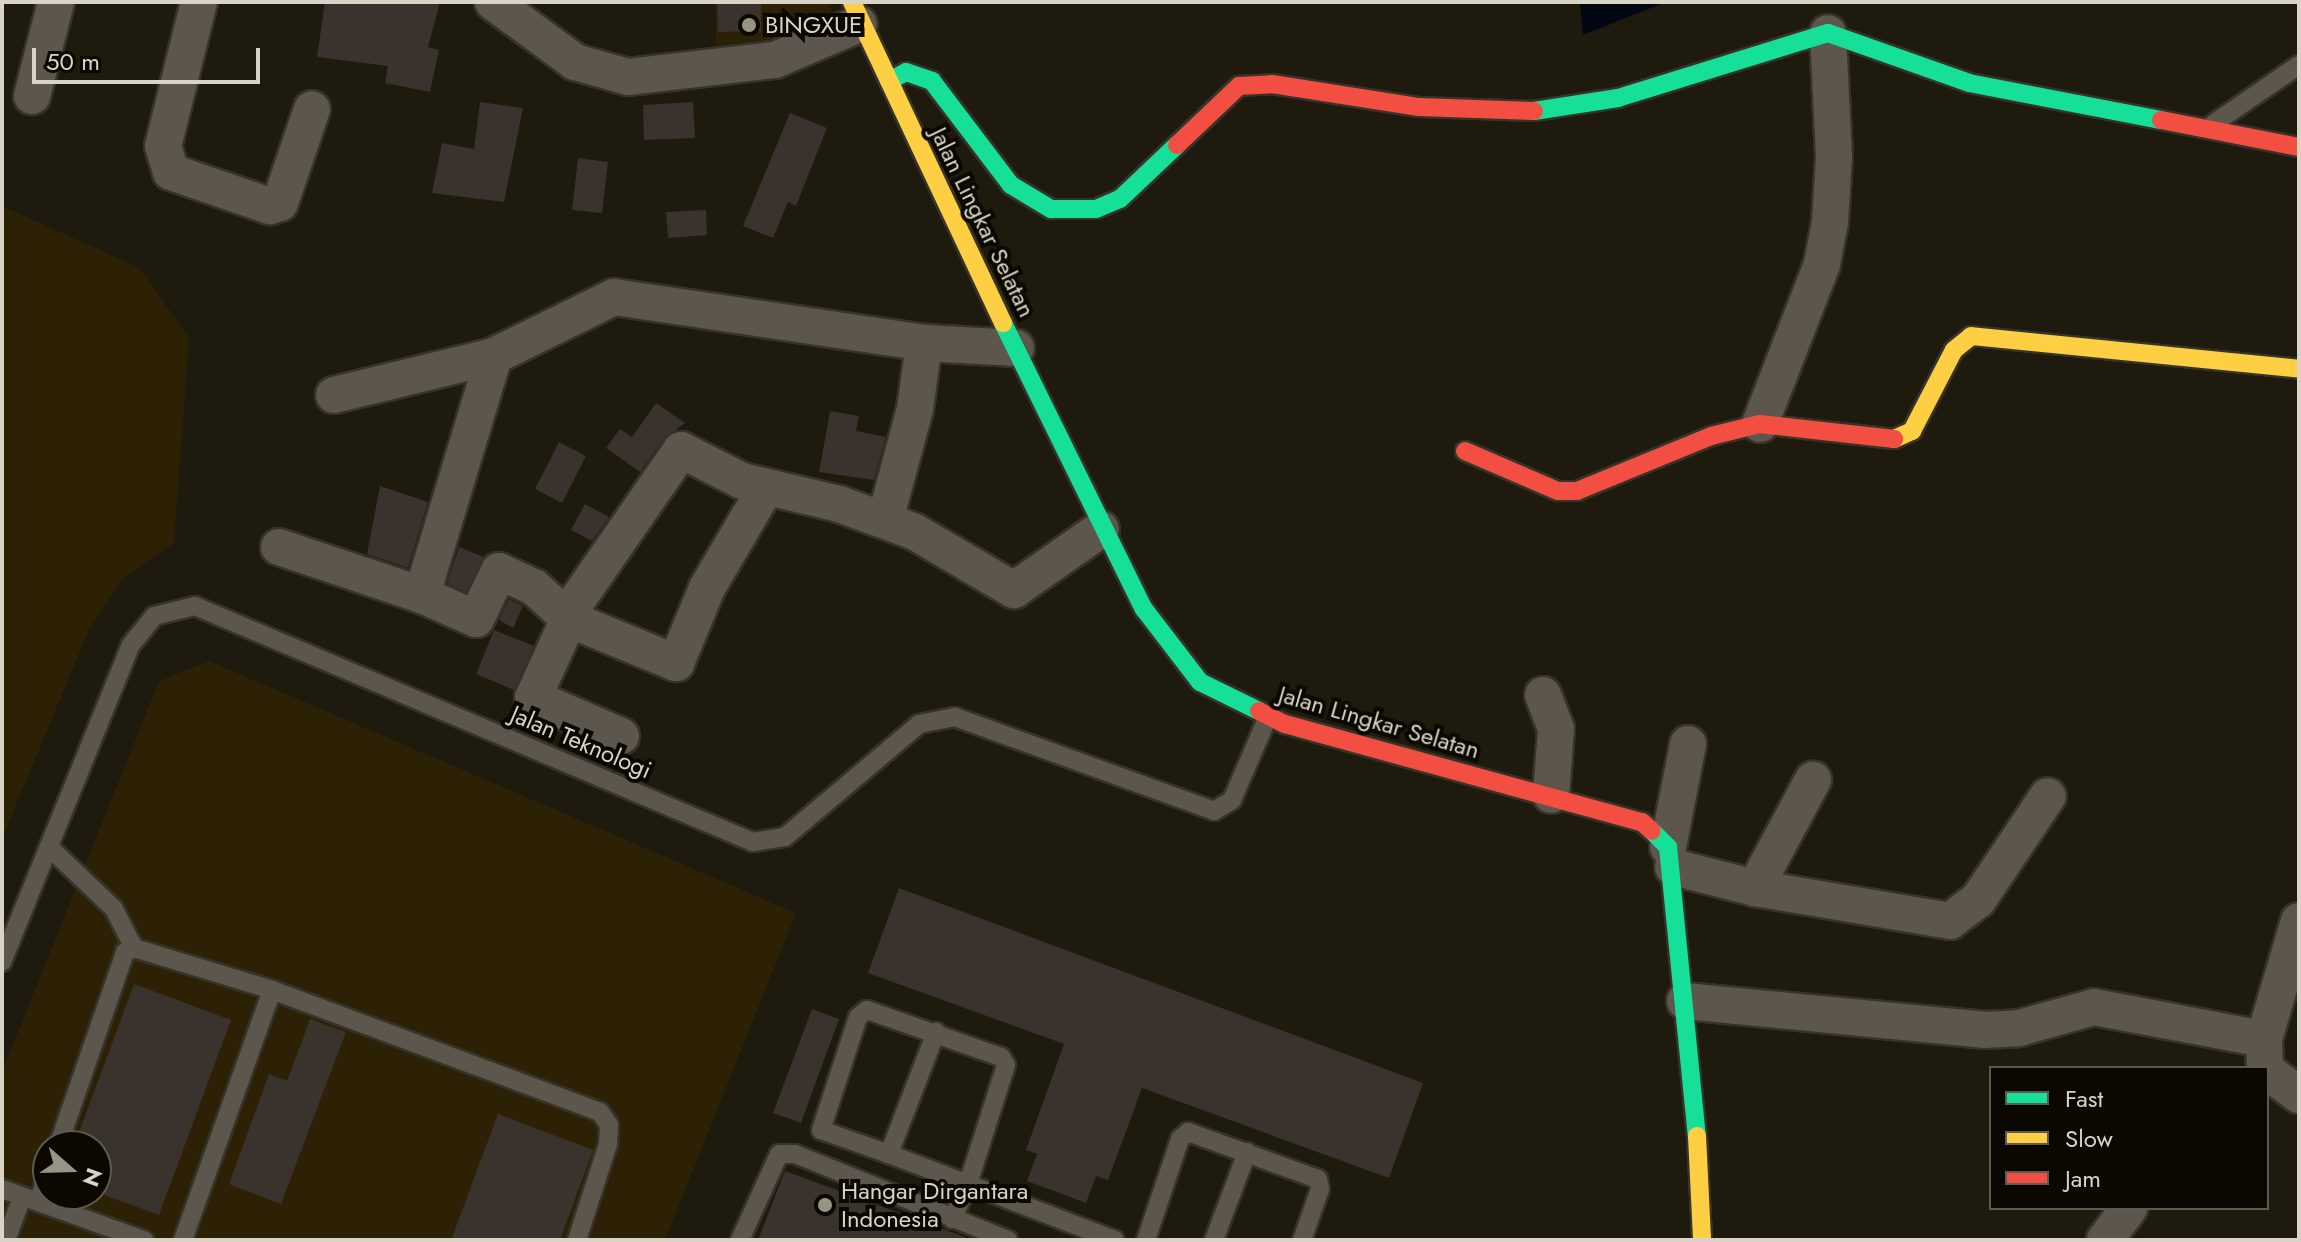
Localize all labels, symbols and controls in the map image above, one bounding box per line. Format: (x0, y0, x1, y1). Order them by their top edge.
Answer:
place label: BINGXUE (765, 11, 862, 39)
marker: BINGXUE (740, 16, 758, 34)
scale bar (36, 32, 264, 82)
text: 50 m (46, 44, 100, 79)
street label: Jalan Lingkar Selatan (925, 122, 1041, 322)
street label: Jalan Lingkar Selatan (1275, 680, 1483, 764)
street label: Jalan Teknologi (506, 699, 656, 785)
legend (1989, 1066, 2269, 1210)
text: Fast (2065, 1081, 2103, 1116)
text: Slow (2065, 1121, 2113, 1156)
north arrow (32, 1130, 112, 1210)
text: Jam (2065, 1161, 2101, 1196)
text: N (75, 1164, 111, 1191)
place label: Hangar Dirgantara Indonesia (841, 1177, 1028, 1233)
marker: Hangar Dirgantara Indonesia (816, 1196, 834, 1214)

